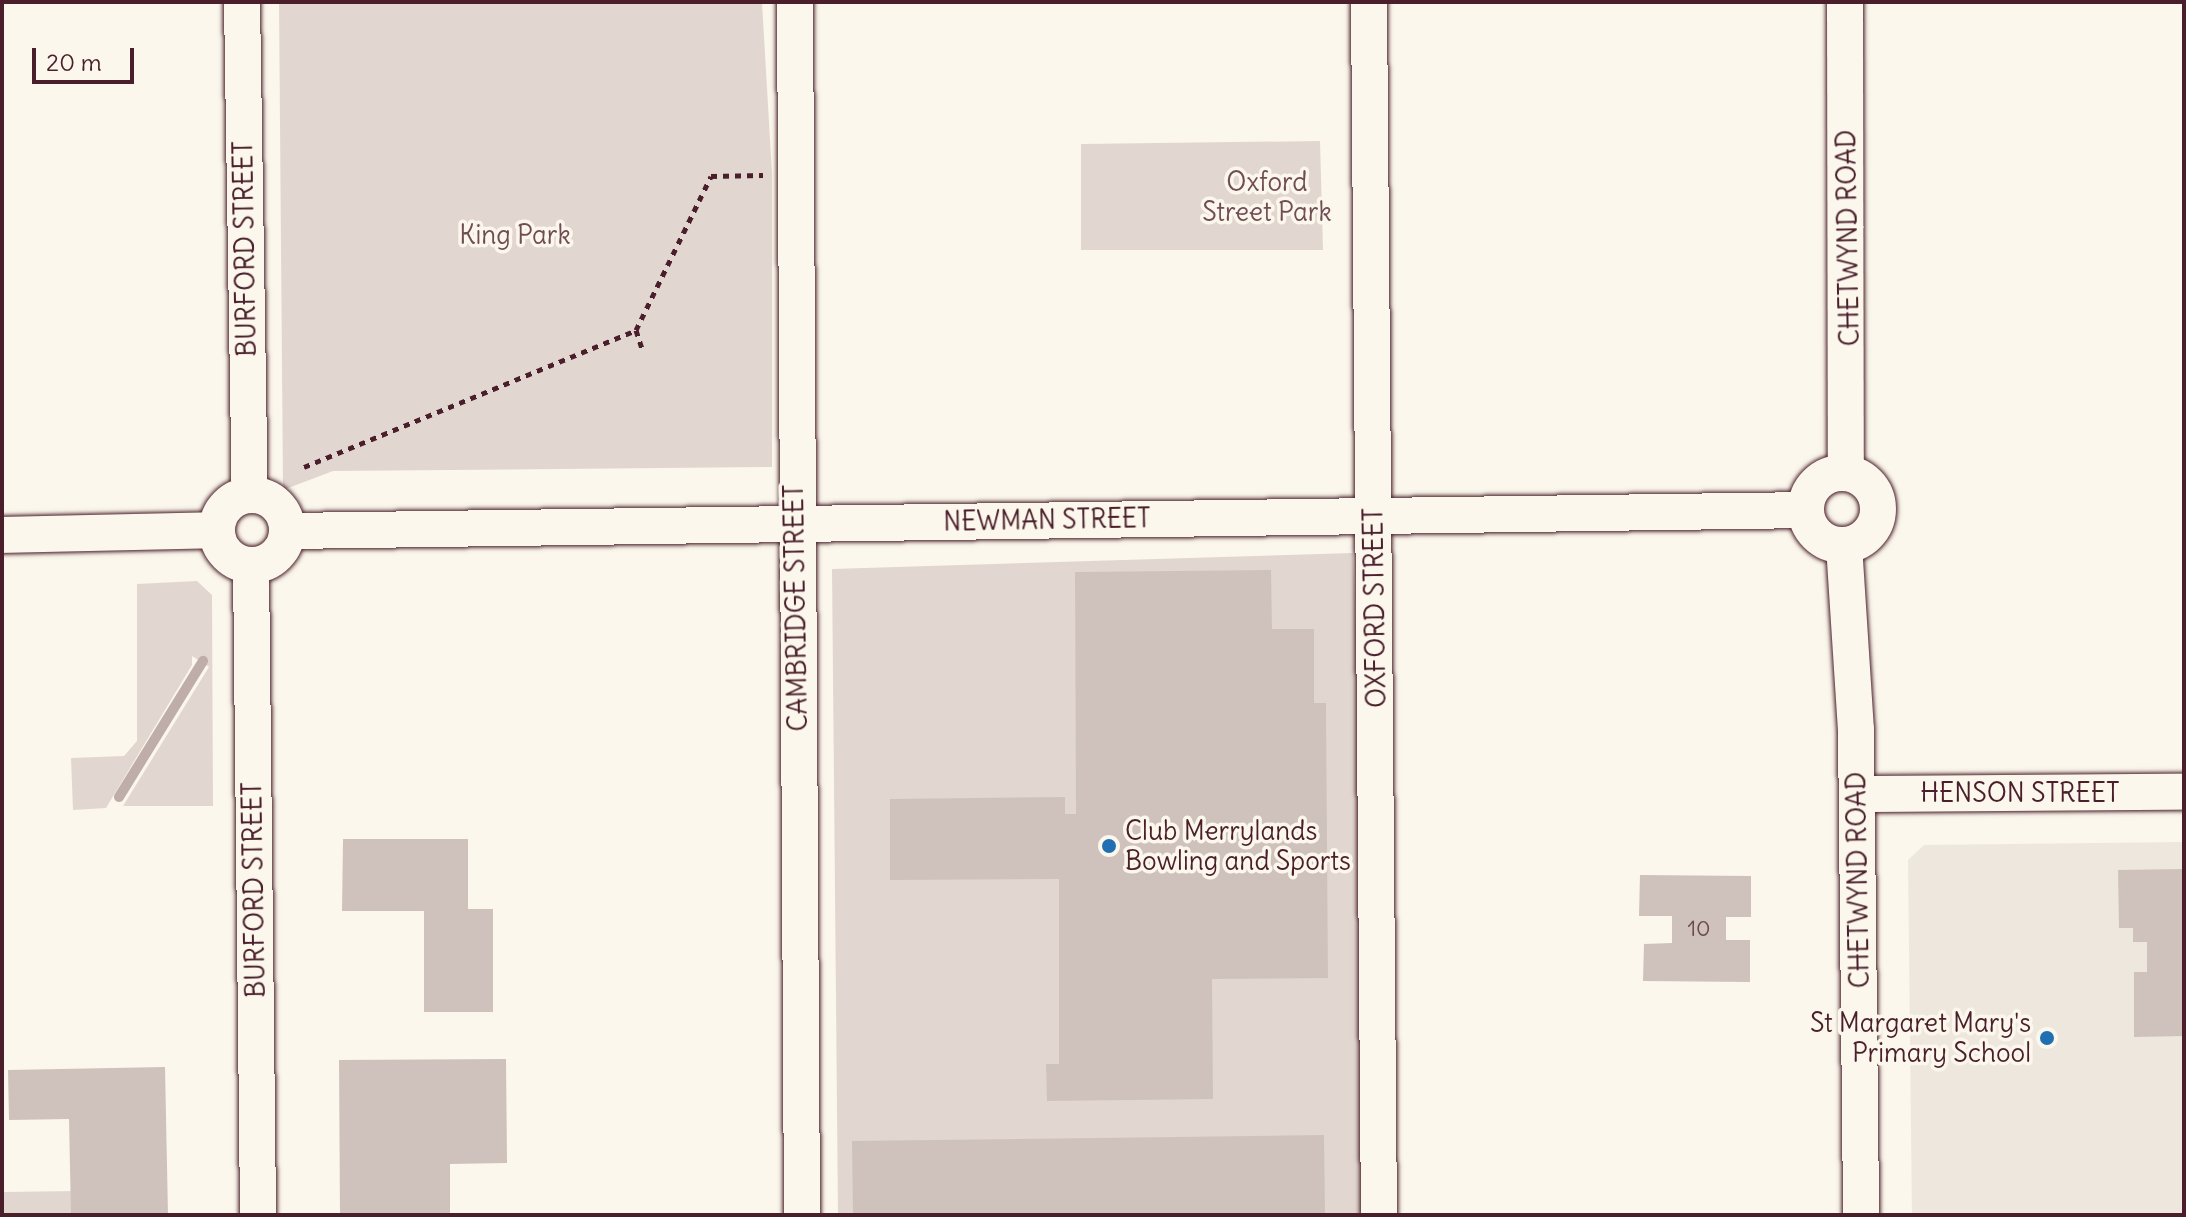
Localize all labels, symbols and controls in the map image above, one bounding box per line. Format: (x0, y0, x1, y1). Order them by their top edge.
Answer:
scale bar (36, 32, 138, 82)
text: 20 m (46, 47, 102, 77)
street label: CHETWYND ROAD (1831, 129, 1865, 347)
street label: BURFORD STREET (228, 141, 262, 357)
park label: Oxford Street Park (1202, 166, 1332, 228)
park label: King Park (459, 219, 571, 251)
street label: CAMBRIDGE STREET (778, 484, 814, 732)
street label: NEWMAN STREET (943, 503, 1151, 537)
street label: OXFORD STREET (1358, 508, 1392, 708)
street label: CHETWYND ROAD (1841, 771, 1875, 989)
street label: HENSON STREET (1920, 777, 2120, 809)
street label: BURFORD STREET (237, 782, 271, 998)
place label: Club Merrylands Bowling and Sports (1125, 815, 1351, 876)
marker: Club Merrylands Bowling and Sports (1100, 837, 1118, 855)
house number: 10 (1687, 916, 1711, 942)
place label: St Margaret Mary's Primary School (1810, 1007, 2031, 1068)
marker: St Margaret Mary's Primary School (2038, 1029, 2056, 1047)

